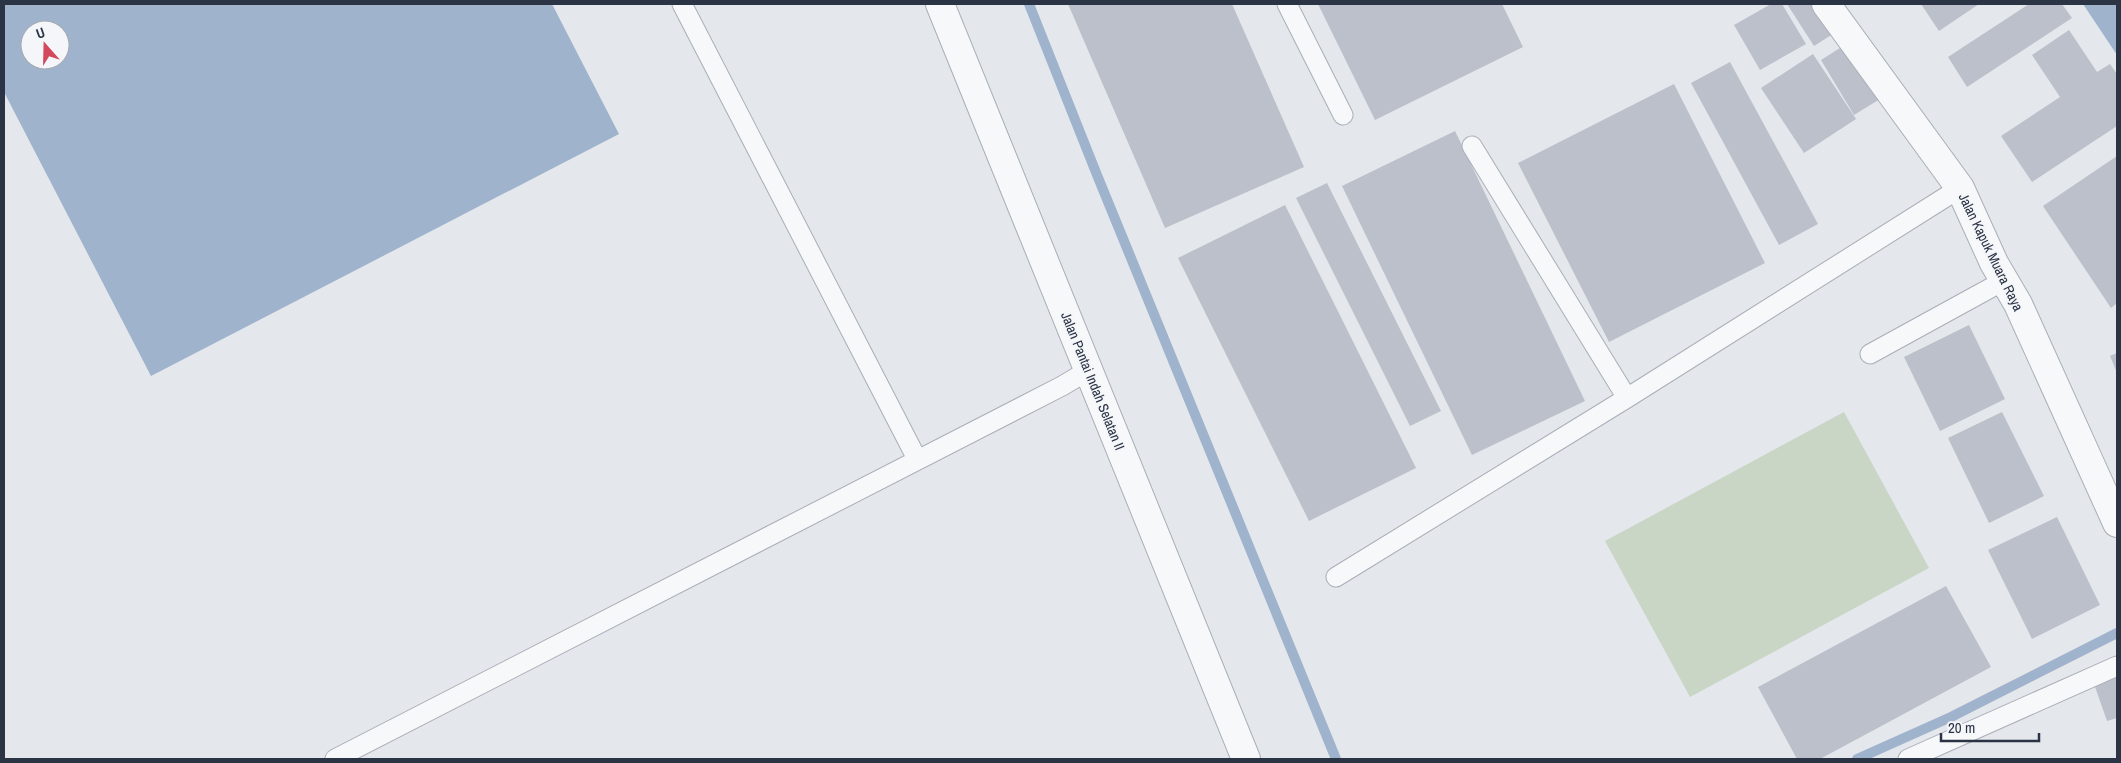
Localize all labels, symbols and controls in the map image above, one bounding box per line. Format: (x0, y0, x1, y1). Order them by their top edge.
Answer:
north arrow (20, 20, 70, 70)
text: U (34, 23, 48, 43)
street label: Jalan Kapuk Muara Raya (1955, 190, 2028, 314)
street label: Jalan Pantai Indah Selatan II (1057, 309, 1129, 453)
scale bar (1941, 710, 2038, 742)
text: 20 m (1948, 717, 1975, 738)

